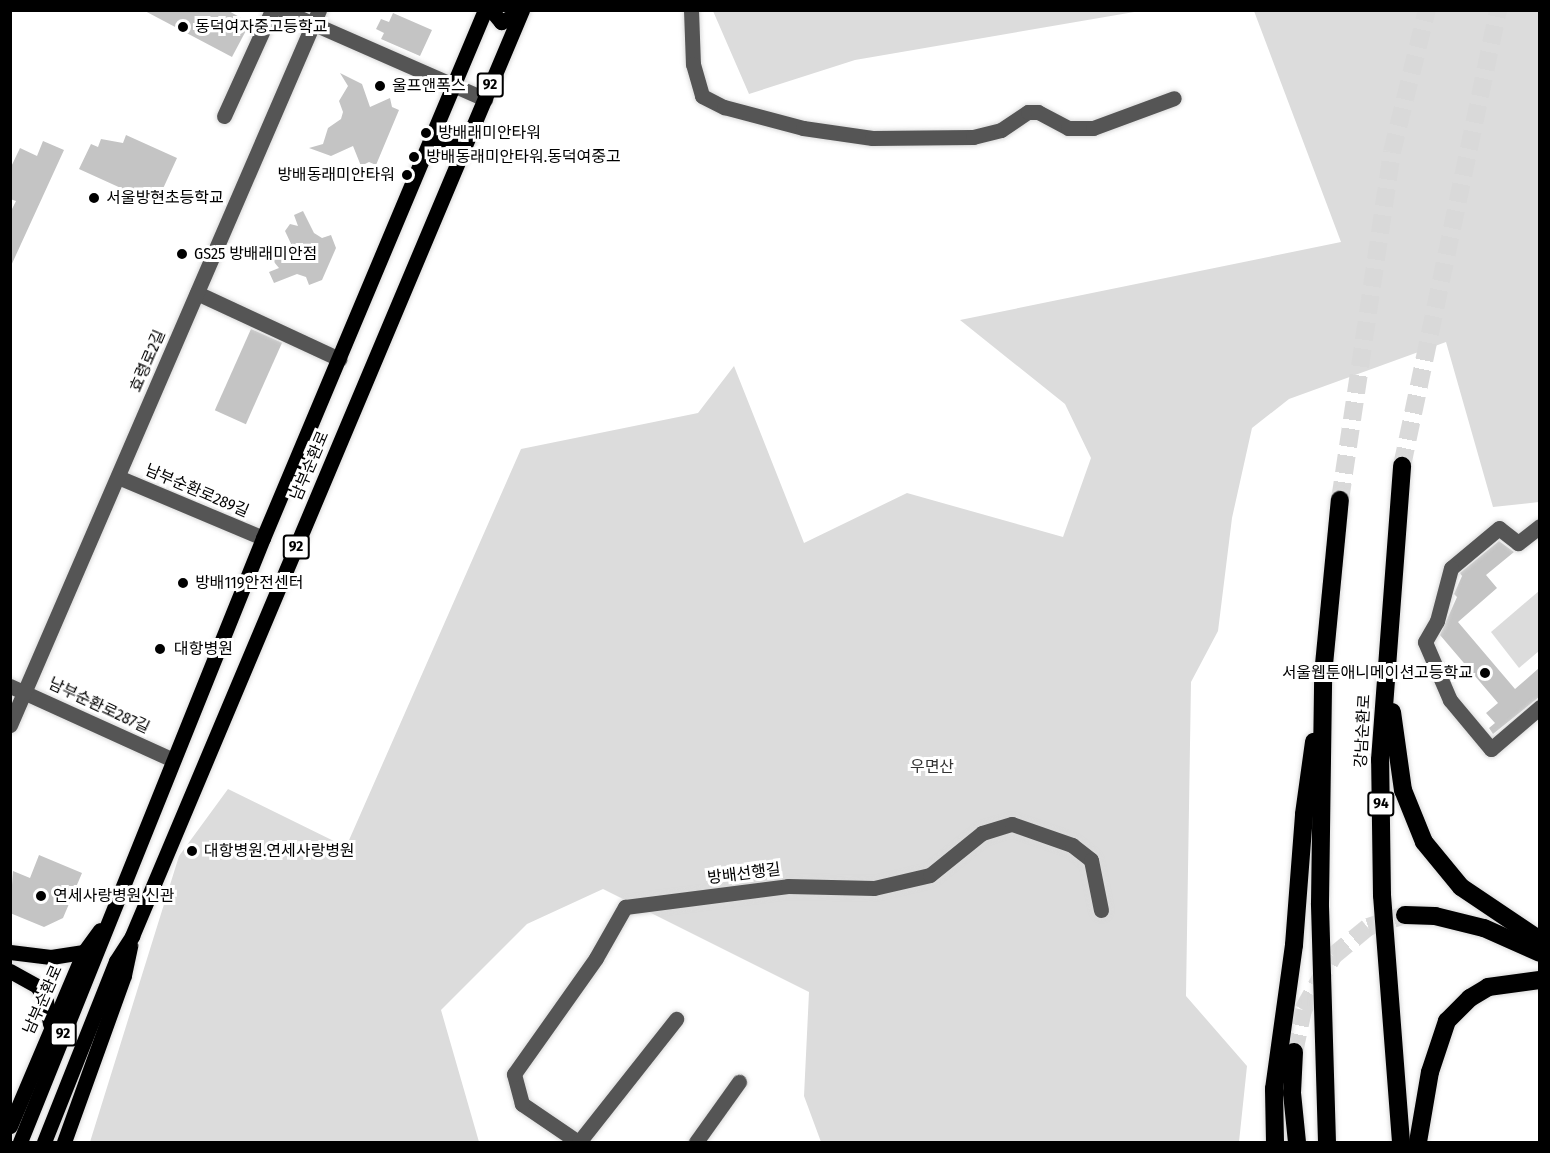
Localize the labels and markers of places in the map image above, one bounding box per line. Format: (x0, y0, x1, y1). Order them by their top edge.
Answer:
place label: 동덕여자중고등학교 (195, 17, 327, 37)
marker: 동덕여자중고등학교 (176, 20, 190, 34)
place label: 울프앤폭스 (392, 76, 466, 96)
marker: 울프앤폭스 (373, 79, 387, 93)
place label: 방배래미안타워 (438, 123, 541, 143)
marker: 방배래미안타워 (419, 126, 433, 140)
place label: 방배동래미안타워.동덕여중고 (426, 147, 621, 167)
marker: 방배동래미안타워.동덕여중고 (407, 150, 421, 164)
place label: 방배동래미안타워 (277, 165, 395, 185)
marker: 방배동래미안타워 (400, 168, 414, 182)
place label: 서울방현초등학교 (106, 188, 224, 208)
marker: 서울방현초등학교 (87, 191, 101, 205)
place label: GS25 방배래미안점 (194, 244, 317, 264)
marker: GS25 방배래미안점 (175, 247, 189, 261)
place label: 방배119안전센터 (195, 573, 303, 593)
marker: 방배119안전센터 (176, 576, 190, 590)
place label: 대항병원 (174, 639, 233, 659)
marker: 대항병원 (151, 640, 169, 658)
place label: 서울웹툰애니메이션고등학교 (1282, 663, 1473, 683)
marker: 서울웹툰애니메이션고등학교 (1478, 666, 1492, 680)
place label: 대항병원.연세사랑병원 (204, 841, 355, 861)
marker: 대항병원.연세사랑병원 (185, 844, 199, 858)
place label: 연세사랑병원 신관 (53, 886, 175, 906)
marker: 연세사랑병원 신관 (34, 889, 48, 903)

